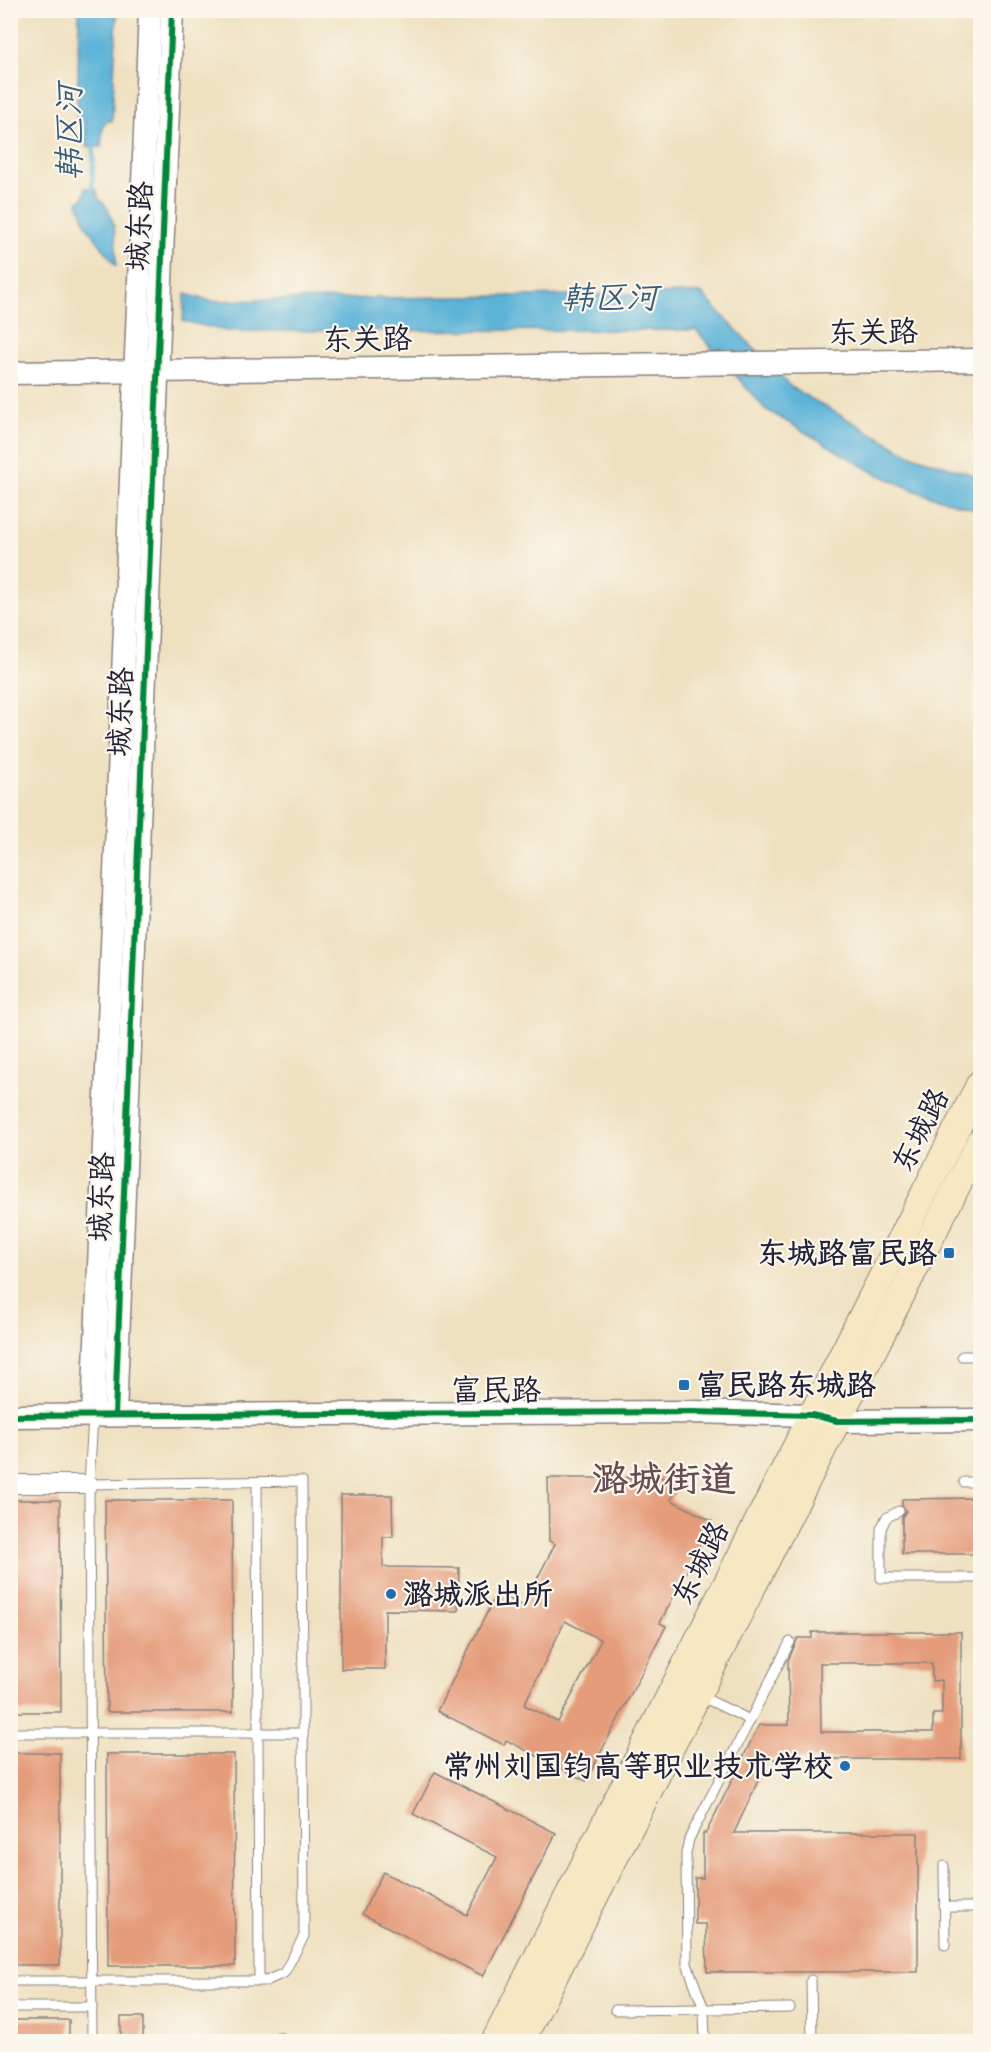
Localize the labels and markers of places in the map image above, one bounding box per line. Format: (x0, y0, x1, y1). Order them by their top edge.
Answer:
place label: 东城路富民路 (757, 1234, 937, 1272)
marker: 东城路富民路 (942, 1246, 956, 1260)
place label: 富民路东城路 (696, 1366, 876, 1404)
marker: 富民路东城路 (677, 1378, 691, 1392)
place label: 潞城派出所 (403, 1575, 553, 1613)
marker: 潞城派出所 (384, 1587, 398, 1601)
place label: 常州刘国钧高等职业技术学校 (443, 1747, 833, 1785)
marker: 常州刘国钧高等职业技术学校 (838, 1759, 852, 1773)

